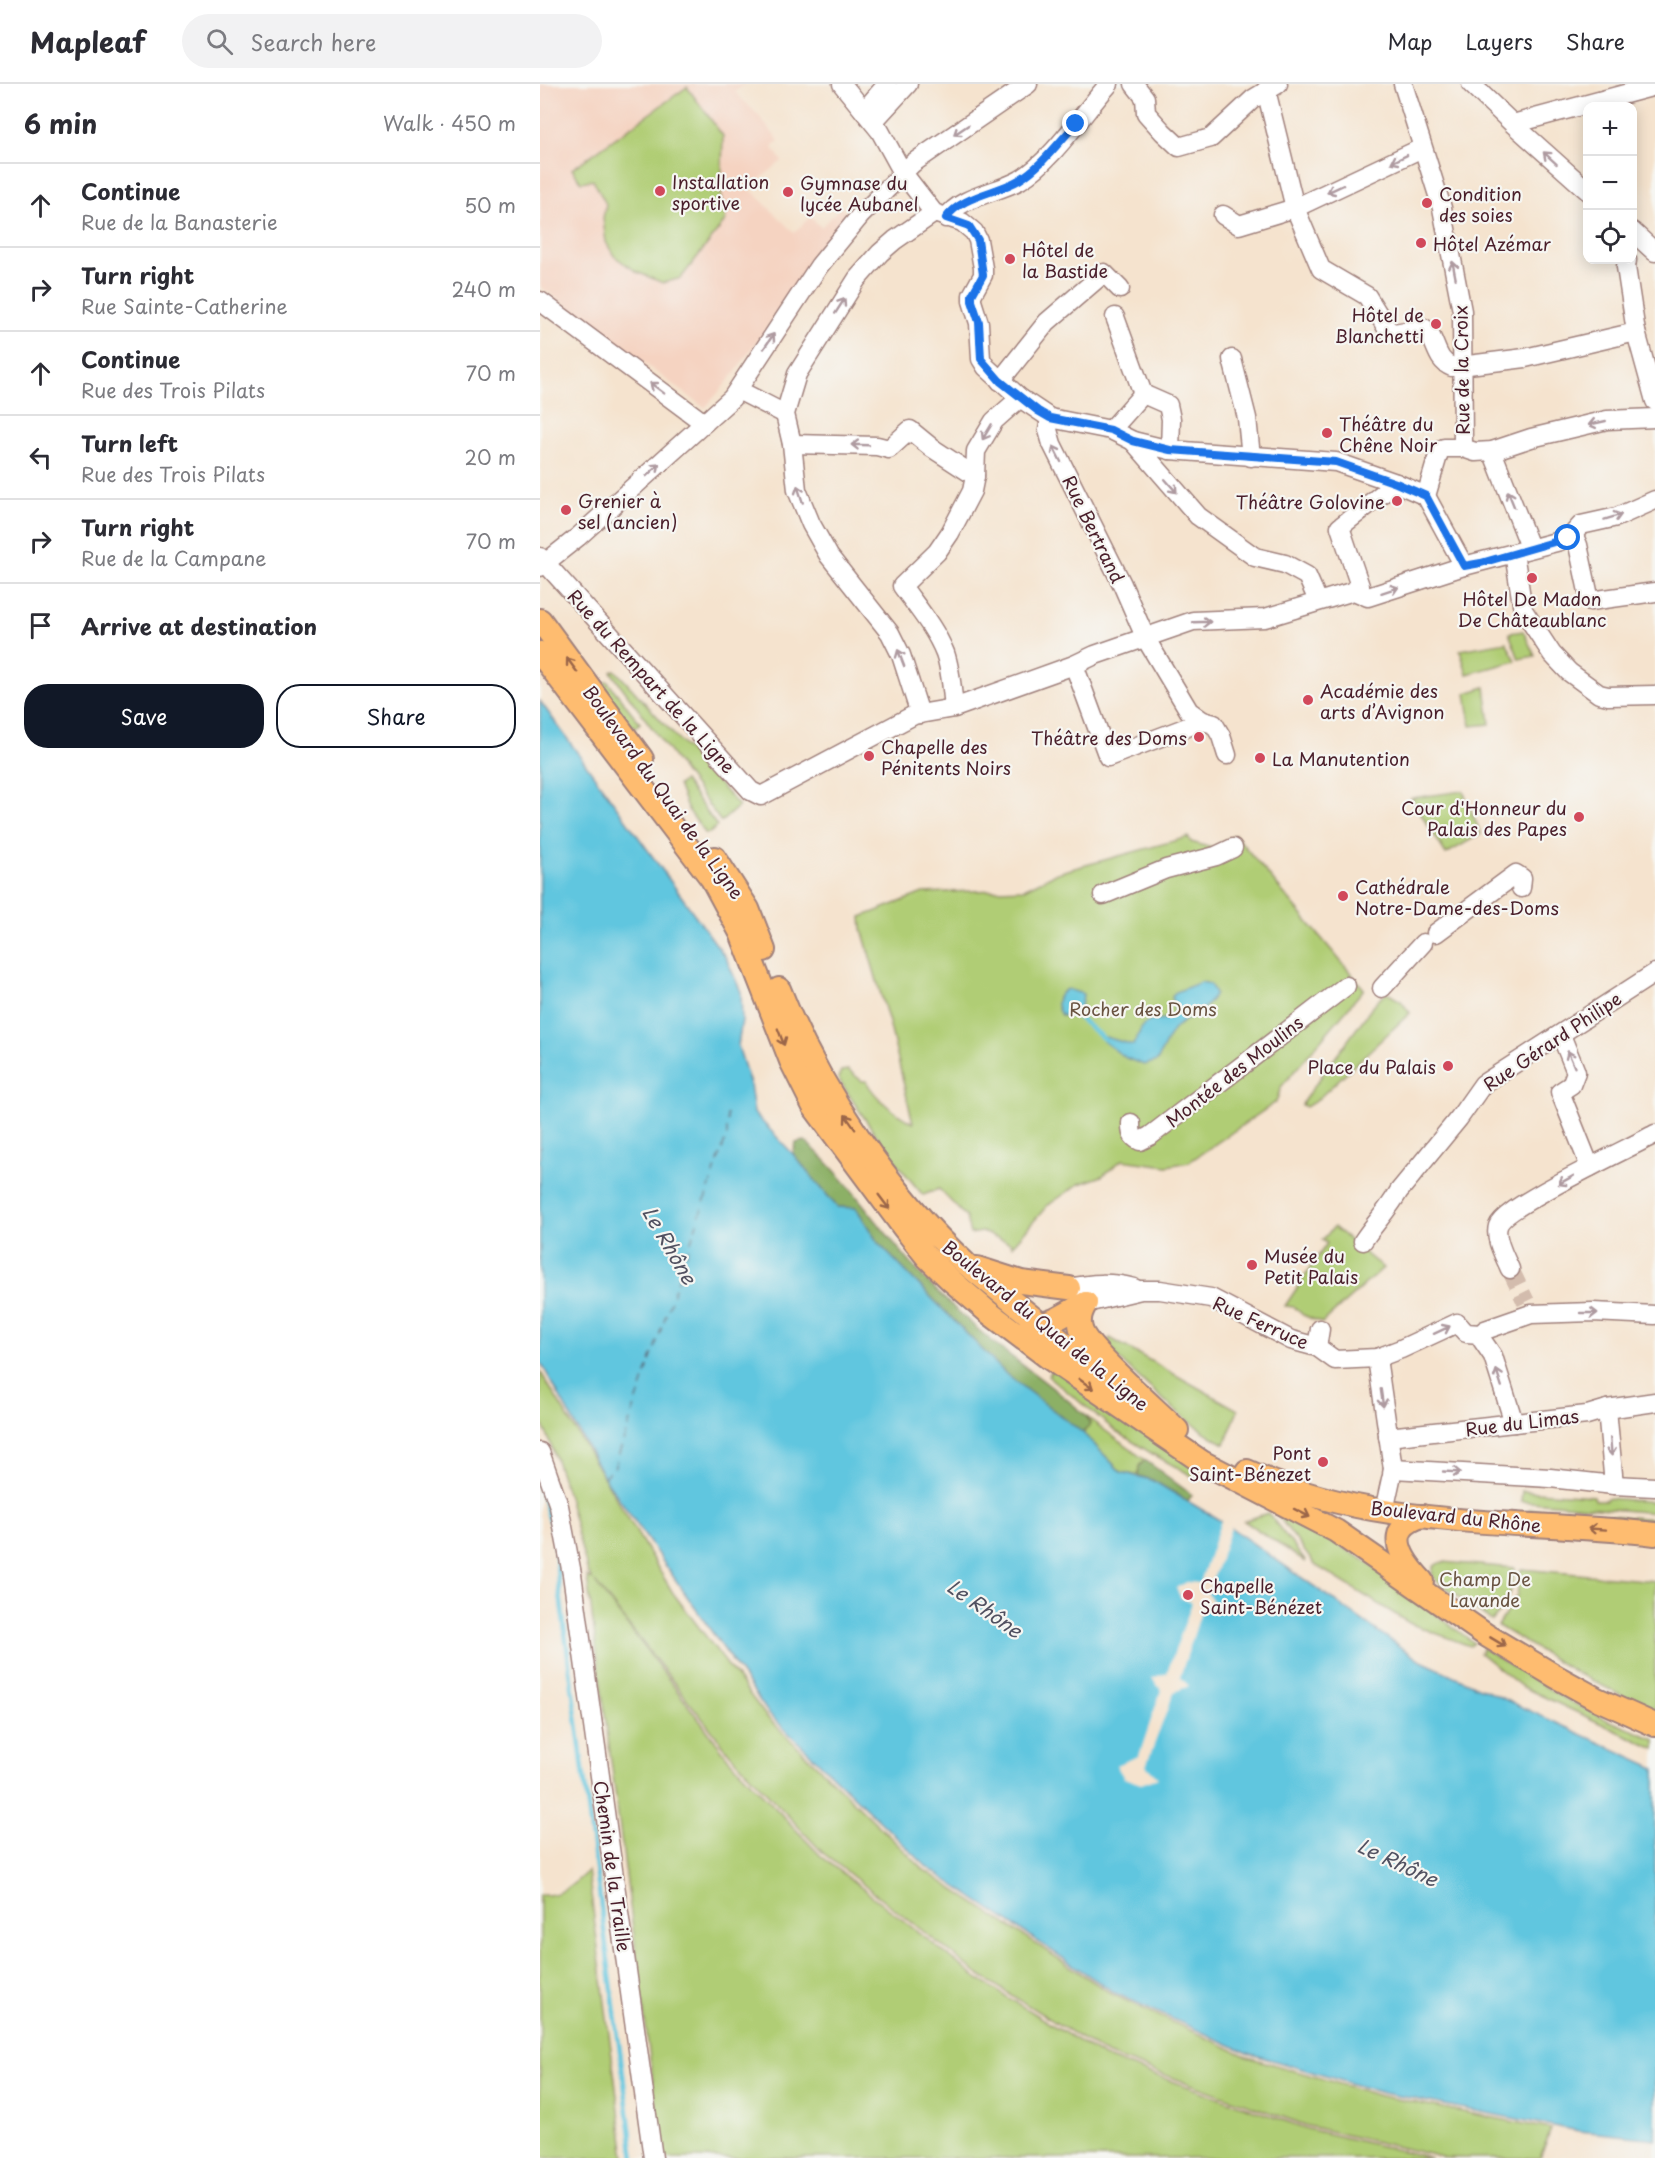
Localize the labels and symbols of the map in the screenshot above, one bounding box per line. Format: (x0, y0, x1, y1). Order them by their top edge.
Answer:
route end (1062, 110, 1088, 136)
one-way arrow (953, 123, 970, 136)
one-way arrow (1543, 151, 1558, 165)
one-way arrow (1390, 154, 1408, 166)
place label: Installation sportive (672, 168, 769, 216)
place label: Gymnase du lycée Aubanel (800, 169, 919, 217)
place label: Condition des soies (1439, 180, 1522, 228)
marker: Installation sportive (653, 184, 667, 198)
one-way arrow (1327, 184, 1345, 196)
marker: Gymnase du lycée Aubanel (781, 185, 795, 199)
marker: Condition des soies (1420, 196, 1434, 210)
place label: Hôtel Azémar (1433, 230, 1552, 257)
place label: Hôtel de la Bastide (1022, 236, 1108, 284)
marker: Hôtel Azémar (1414, 236, 1428, 250)
marker: Hôtel de la Bastide (1003, 252, 1017, 266)
one-way arrow (1448, 261, 1459, 281)
one-way arrow (834, 299, 846, 315)
place label: Hôtel de Blanchetti (1335, 301, 1424, 349)
street label: Rue de la Croix (1446, 305, 1476, 435)
marker: Hôtel de Blanchetti (1429, 317, 1443, 331)
one-way arrow (763, 333, 775, 350)
one-way arrow (649, 382, 665, 395)
place label: Théâtre du Chêne Noir (1339, 410, 1438, 458)
one-way arrow (1588, 417, 1607, 429)
one-way arrow (981, 423, 993, 440)
marker: Théâtre du Chêne Noir (1320, 426, 1334, 440)
one-way arrow (850, 440, 870, 451)
one-way arrow (1050, 445, 1062, 463)
one-way arrow (645, 463, 660, 477)
street label: Rue Bertrand (1056, 471, 1132, 587)
one-way arrow (1164, 478, 1178, 493)
one-way arrow (793, 485, 804, 504)
place label: Grenier à sel (ancien) (578, 487, 677, 535)
place label: Théâtre Golovine (1236, 488, 1385, 515)
one-way arrow (1505, 491, 1516, 509)
marker: Théâtre Golovine (1390, 494, 1404, 508)
marker: Grenier à sel (ancien) (559, 503, 573, 517)
one-way arrow (1603, 511, 1622, 522)
route start (1554, 524, 1580, 550)
marker: Hôtel De Madon De Châteaublanc (1525, 571, 1539, 585)
street label: Rue du Rempart de la Ligne (562, 583, 742, 779)
one-way arrow (1380, 583, 1399, 594)
place label: Hôtel De Madon De Châteaublanc (1458, 585, 1606, 633)
one-way arrow (1191, 616, 1211, 627)
one-way arrow (895, 649, 906, 668)
one-way arrow (566, 657, 579, 673)
place label: Académie des arts d’Avignon (1320, 677, 1445, 725)
street label: Boulevard du Quai de la Ligne (577, 679, 751, 905)
marker: Académie des arts d’Avignon (1301, 693, 1315, 707)
place label: Théâtre des Doms (1031, 724, 1187, 751)
marker: Théâtre des Doms (1192, 730, 1206, 744)
place label: Chapelle des Pénitents Noirs (881, 733, 1011, 781)
place label: La Manutention (1272, 745, 1410, 772)
marker: Chapelle des Pénitents Noirs (862, 749, 876, 763)
marker: La Manutention (1253, 751, 1267, 765)
place label: Cour d'Honneur du Palais des Papes (1401, 794, 1567, 842)
marker: Cour d'Honneur du Palais des Papes (1572, 810, 1586, 824)
place label: Cathédrale Notre-Dame-des-Doms (1355, 873, 1559, 921)
marker: Cathédrale Notre-Dame-des-Doms (1336, 889, 1350, 903)
street label: Rue Gérard Philipe (1477, 985, 1627, 1097)
park label: Rocher des Doms (1069, 995, 1217, 1022)
street label: Montée des Moulins (1160, 1009, 1308, 1133)
one-way arrow (777, 1027, 788, 1046)
one-way arrow (1565, 1050, 1576, 1069)
place label: Place du Palais (1308, 1053, 1436, 1080)
marker: Place du Palais (1441, 1059, 1455, 1073)
one-way arrow (844, 1114, 856, 1130)
one-way arrow (1558, 1175, 1575, 1187)
one-way arrow (877, 1194, 890, 1210)
water label: Le Rhône (636, 1200, 705, 1290)
street label: Boulevard du Quai de la Ligne (937, 1233, 1155, 1417)
place label: Musée du Petit Palais (1264, 1242, 1358, 1290)
marker: Musée du Petit Palais (1245, 1258, 1259, 1272)
street label: Rue Ferruce (1209, 1289, 1313, 1355)
one-way arrow (1579, 1307, 1599, 1319)
one-way arrow (1433, 1324, 1451, 1335)
one-way arrow (1493, 1369, 1504, 1388)
one-way arrow (1077, 1378, 1093, 1390)
one-way arrow (1377, 1387, 1388, 1407)
street label: Rue du Limas (1464, 1402, 1580, 1442)
one-way arrow (1606, 1437, 1617, 1456)
place label: Pont Saint-Bénezet (1189, 1439, 1311, 1487)
marker: Pont Saint-Bénezet (1316, 1455, 1330, 1469)
one-way arrow (1441, 1467, 1461, 1478)
street label: Boulevard du Rhône (1369, 1494, 1543, 1538)
one-way arrow (1292, 1508, 1310, 1519)
one-way arrow (1587, 1523, 1607, 1534)
park label: Champ De Lavande (1439, 1565, 1531, 1613)
water label: Le Rhône (941, 1571, 1029, 1645)
place label: Chapelle Saint-Bénézet (1200, 1572, 1322, 1620)
marker: Chapelle Saint-Bénézet (1181, 1588, 1195, 1602)
one-way arrow (1489, 1636, 1506, 1648)
street label: Chemin de la Traille (588, 1779, 638, 1953)
water label: Le Rhône (1353, 1830, 1444, 1894)

